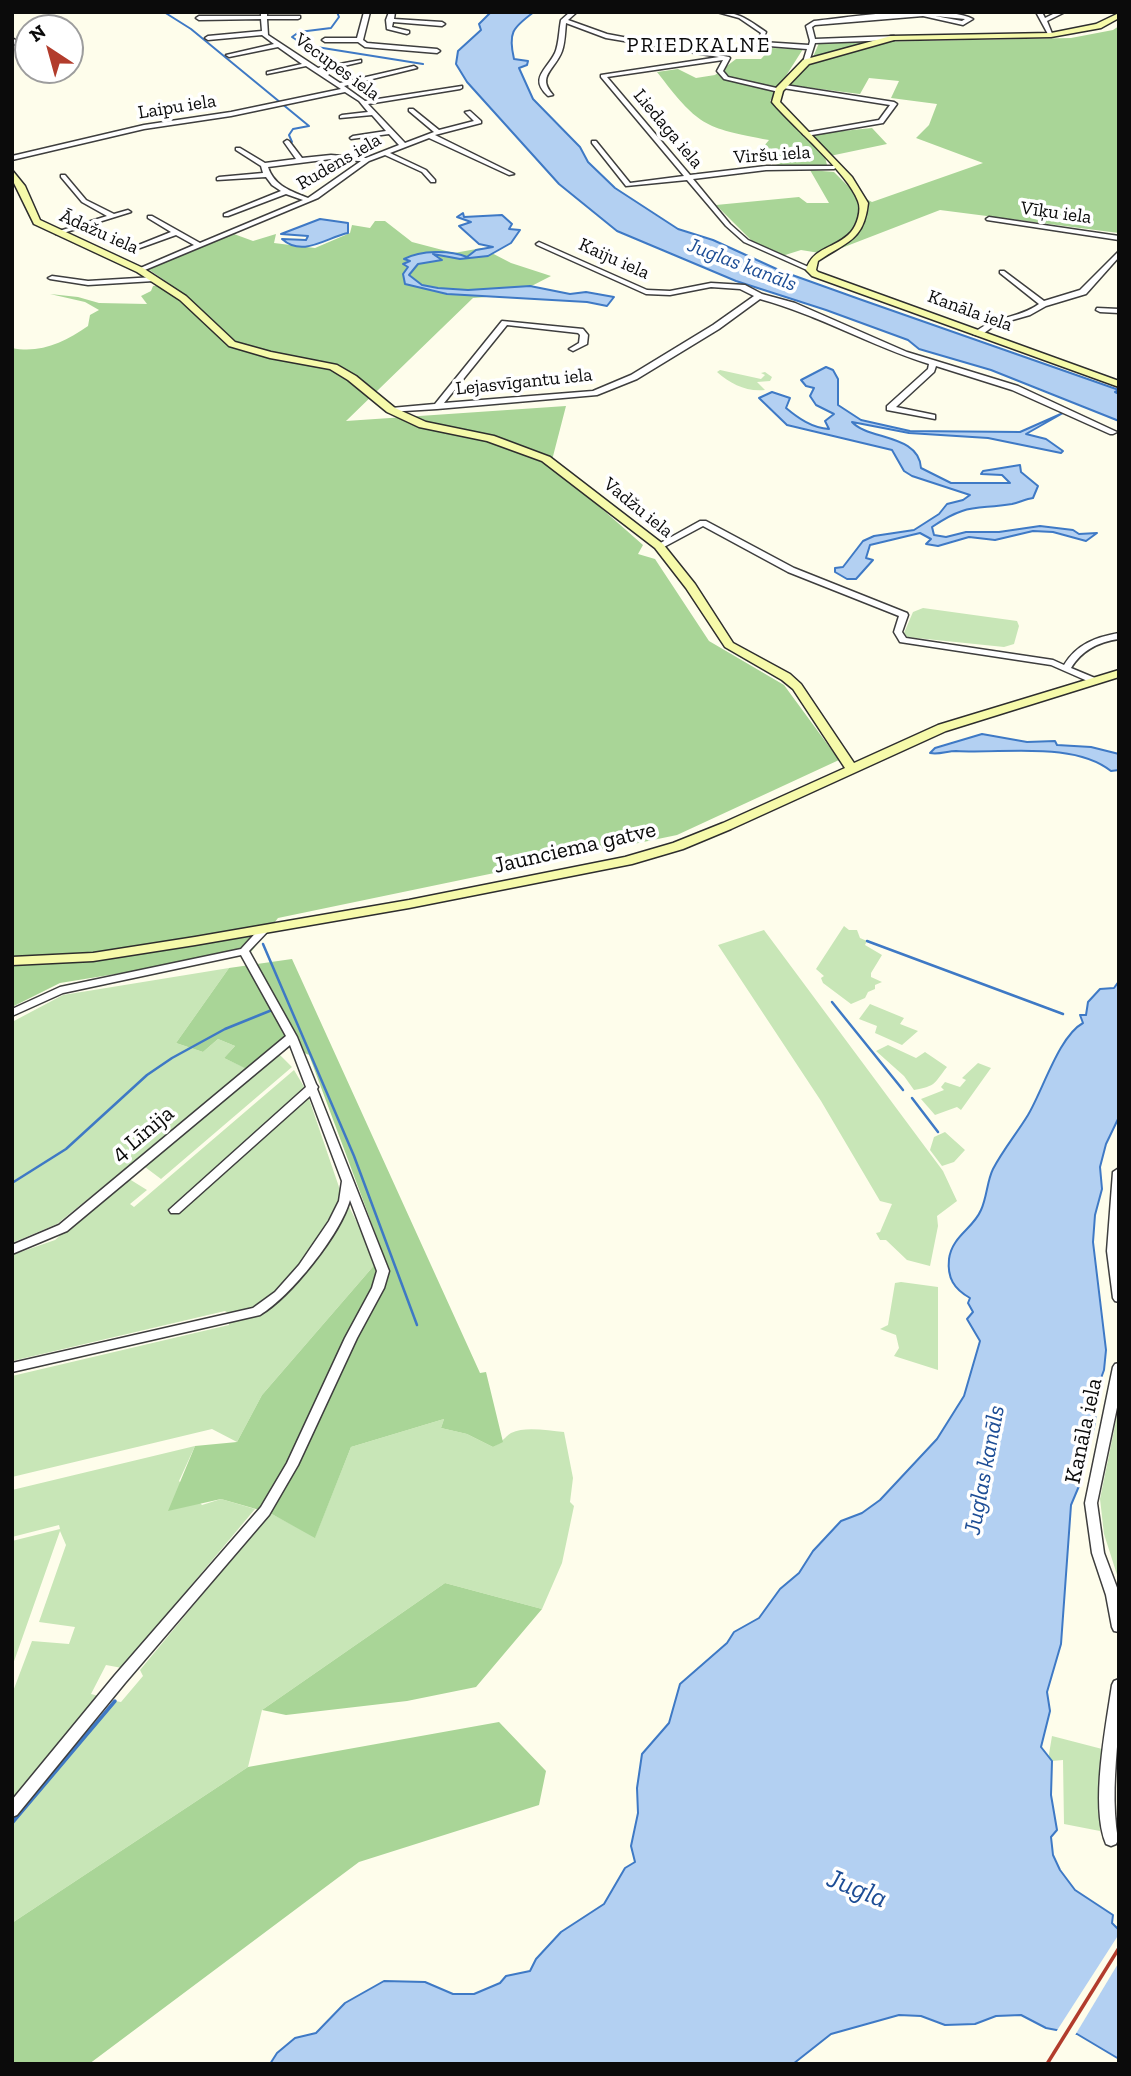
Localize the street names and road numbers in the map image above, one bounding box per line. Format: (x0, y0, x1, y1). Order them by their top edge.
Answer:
street label: Vecupes iela (290, 28, 384, 106)
street label: Liedaga iela (628, 85, 708, 173)
street label: Laipu iela (136, 90, 218, 124)
street label: Rudens iela (293, 129, 385, 195)
street label: Viršu iela (733, 141, 811, 169)
street label: Vīķu iela (1019, 197, 1093, 229)
street label: Ādažu iela (56, 205, 142, 259)
street label: Kaiju iela (575, 233, 653, 285)
street label: Kanāla iela (925, 285, 1015, 337)
street label: Lejasvīgantu iela (454, 363, 594, 401)
street label: Vadžu iela (599, 473, 677, 543)
street label: Jaunciema gatve (491, 816, 659, 880)
street label: 4 Līnija (106, 1100, 180, 1168)
street label: Kanāla iela (1059, 1376, 1109, 1486)

